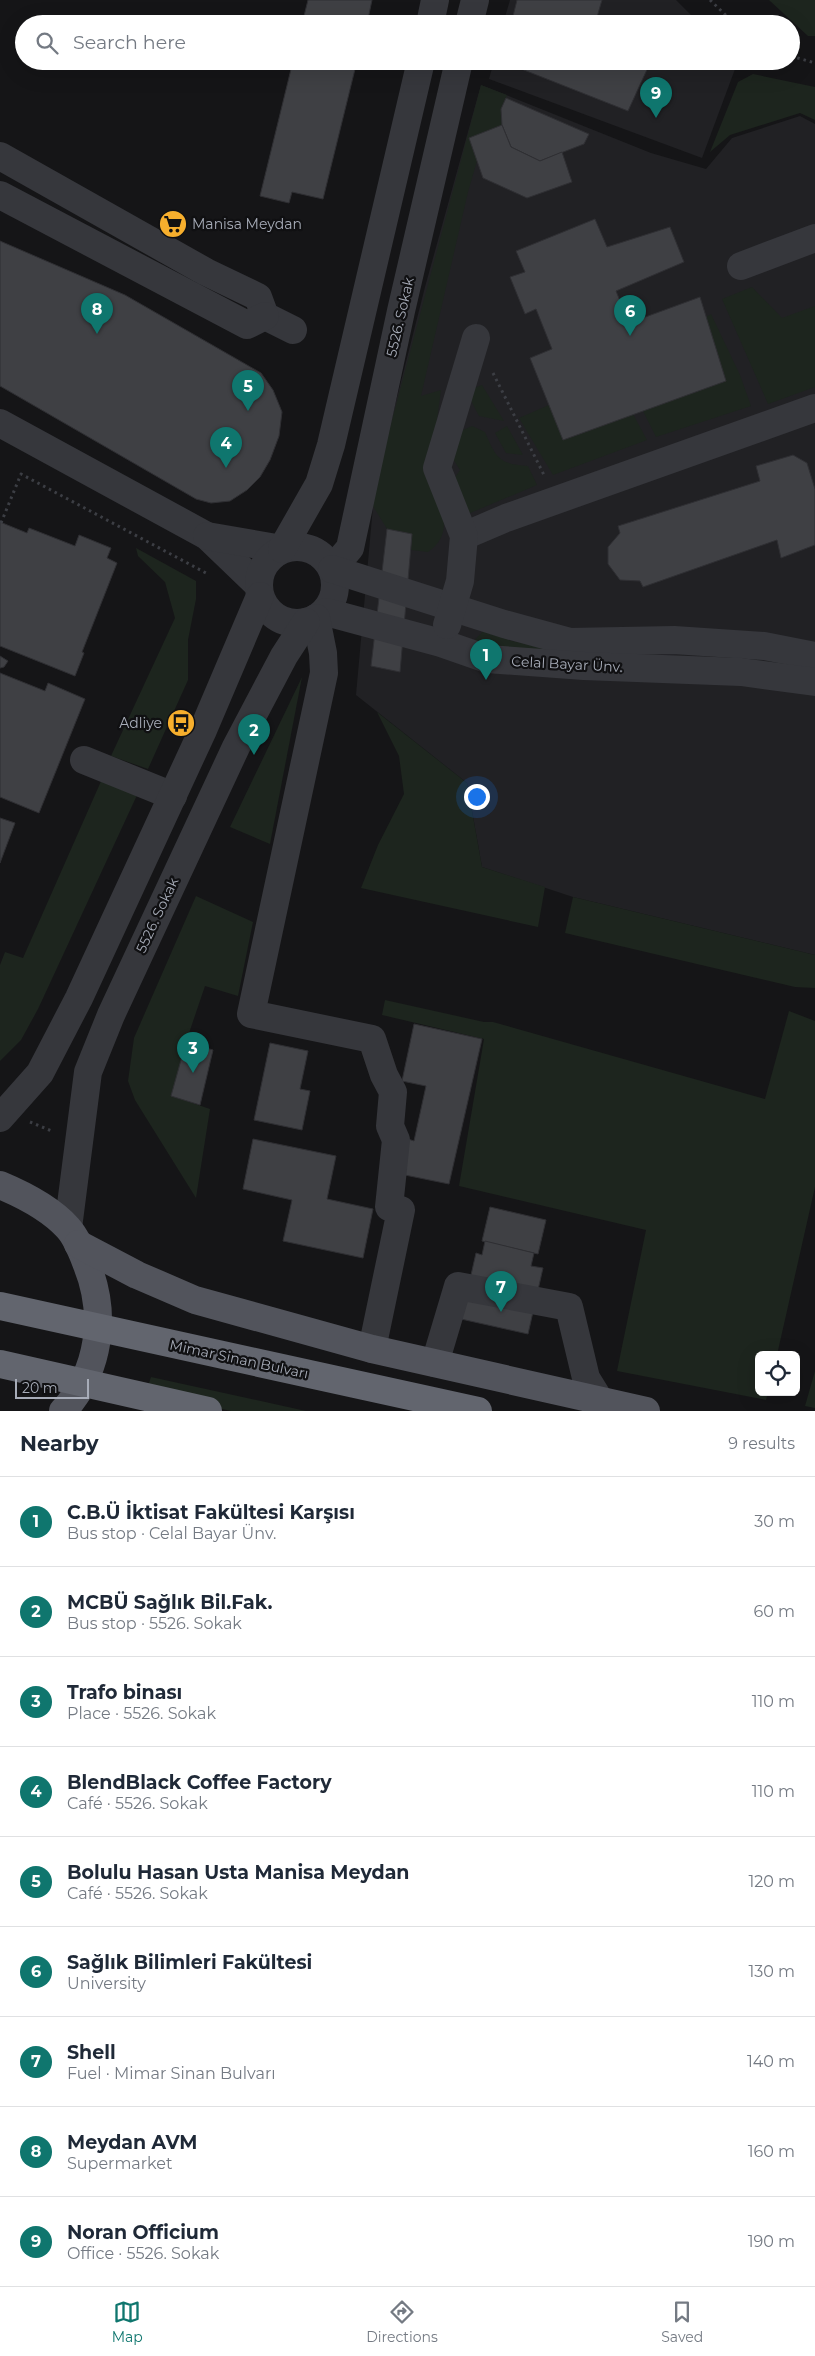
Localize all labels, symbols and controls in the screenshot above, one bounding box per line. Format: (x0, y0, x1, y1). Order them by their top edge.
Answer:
search box (15, 15, 800, 70)
icon: search (33, 29, 61, 57)
text: Search here (73, 31, 186, 54)
pin: 9 (640, 77, 672, 118)
supermarket icon: Manisa Meydan (158, 209, 188, 239)
place label: Manisa Meydan (192, 215, 302, 233)
street label: 5526. Sokak (382, 275, 418, 359)
pin: 8 (81, 293, 113, 334)
pin: 6 (614, 295, 646, 336)
pin: 5 (232, 370, 264, 411)
pin: 4 (210, 427, 242, 468)
pin: 1 (470, 639, 502, 680)
street label: Celal Bayar Ünv. (511, 652, 623, 676)
bus stop icon: Adliye (166, 708, 196, 738)
place label: Adliye (119, 714, 162, 732)
pin: 2 (238, 714, 270, 755)
your location (464, 784, 490, 810)
street label: 5526. Sokak (132, 874, 183, 956)
pin: 3 (177, 1032, 209, 1073)
pin: 7 (485, 1271, 517, 1312)
street label: Mimar Sinan Bulvarı (168, 1336, 310, 1382)
map controls (755, 1351, 800, 1396)
button: locate (755, 1351, 800, 1396)
scale bar (15, 1376, 89, 1399)
text: 20 m (22, 1379, 58, 1397)
text: Nearby (20, 1431, 99, 1456)
text: 9 results (728, 1434, 795, 1453)
text: C.B.Ü İktisat Fakültesi Karşısı (67, 1501, 355, 1524)
text: 1 (33, 1512, 39, 1531)
text: 30 m (754, 1512, 795, 1531)
text: Bus stop · Celal Bayar Ünv. (67, 1524, 276, 1543)
text: MCBÜ Sağlık Bil.Fak. (67, 1591, 272, 1614)
text: 2 (31, 1602, 41, 1621)
text: 60 m (753, 1602, 795, 1621)
text: Bus stop · 5526. Sokak (67, 1614, 242, 1633)
text: Trafo binası (67, 1681, 182, 1704)
text: 3 (31, 1692, 41, 1711)
text: 110 m (752, 1692, 795, 1711)
text: Place · 5526. Sokak (67, 1704, 216, 1723)
text: BlendBlack Coffee Factory (67, 1771, 332, 1794)
text: 4 (30, 1782, 42, 1801)
text: 110 m (752, 1782, 795, 1801)
text: Café · 5526. Sokak (67, 1794, 208, 1813)
text: Bolulu Hasan Usta Manisa Meydan (67, 1861, 410, 1884)
text: 5 (31, 1872, 41, 1891)
text: 120 m (748, 1872, 795, 1891)
text: Café · 5526. Sokak (67, 1884, 208, 1903)
text: Sağlık Bilimleri Fakültesi (67, 1951, 312, 1974)
text: 6 (31, 1962, 41, 1981)
text: 130 m (748, 1962, 795, 1981)
text: University (67, 1974, 146, 1993)
text: Shell (67, 2041, 116, 2064)
text: 7 (31, 2052, 41, 2071)
text: 140 m (747, 2052, 795, 2071)
text: Fuel · Mimar Sinan Bulvarı (67, 2064, 276, 2083)
text: Meydan AVM (67, 2131, 197, 2154)
text: 8 (31, 2142, 41, 2161)
text: 160 m (748, 2142, 795, 2161)
text: Supermarket (67, 2154, 173, 2173)
text: Noran Officium (67, 2221, 219, 2244)
text: 9 (31, 2232, 41, 2251)
text: 190 m (748, 2232, 795, 2251)
text: Office · 5526. Sokak (67, 2244, 219, 2263)
tab: Map (112, 2298, 143, 2346)
tab: Directions (366, 2298, 438, 2346)
tab: Saved (661, 2298, 703, 2346)

